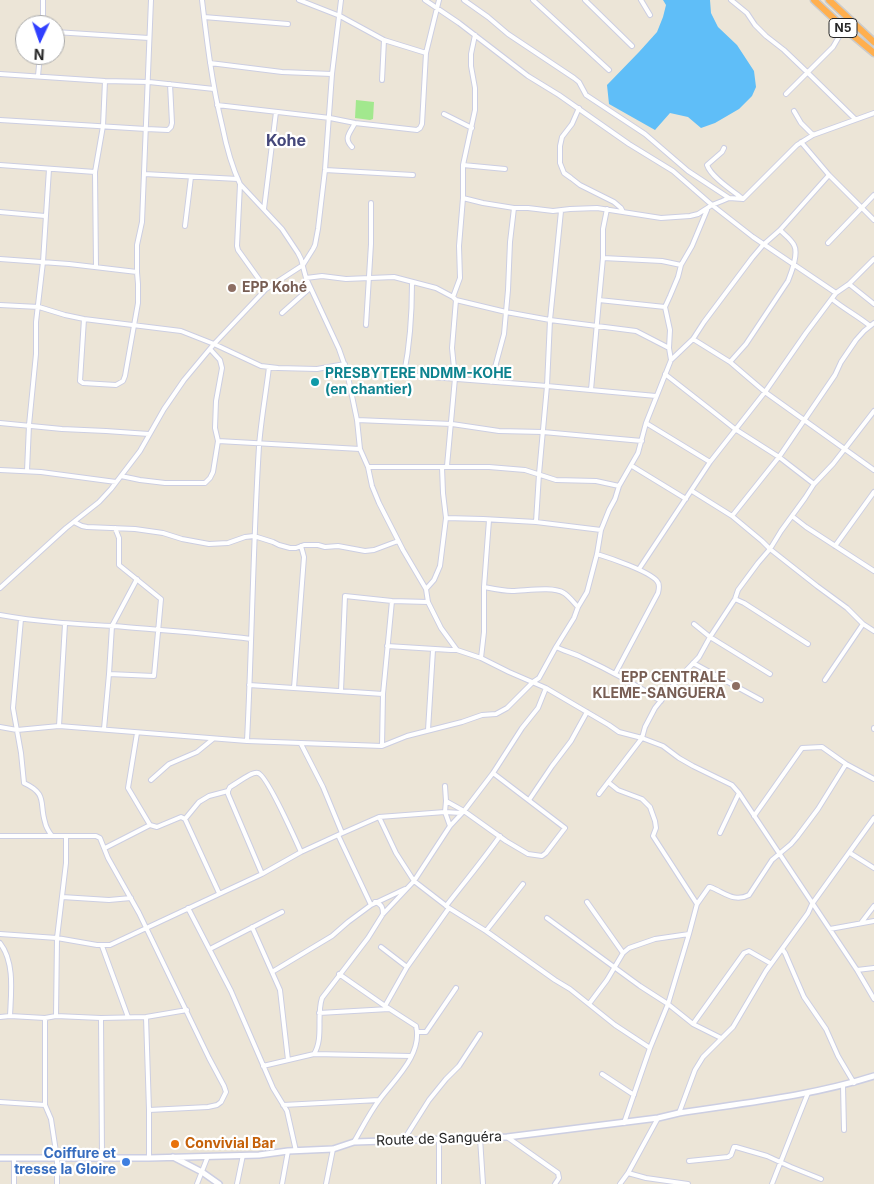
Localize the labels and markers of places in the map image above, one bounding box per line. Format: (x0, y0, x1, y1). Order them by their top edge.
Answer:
place label: EPP Kohé (242, 280, 307, 296)
marker: EPP Kohé (226, 282, 238, 294)
place label: PRESBYTERE NDMM-KOHE (en chantier) (325, 366, 512, 398)
marker: PRESBYTERE NDMM-KOHE (en chantier) (309, 376, 321, 388)
place label: EPP CENTRALE KLEME-SANGUERA (592, 670, 726, 702)
marker: EPP CENTRALE KLEME-SANGUERA (730, 680, 742, 692)
place label: Convivial Bar (185, 1136, 275, 1152)
marker: Convivial Bar (169, 1138, 181, 1150)
place label: Coiffure et tresse la Gloire (14, 1146, 116, 1178)
marker: Coiffure et tresse la Gloire (120, 1156, 132, 1168)

